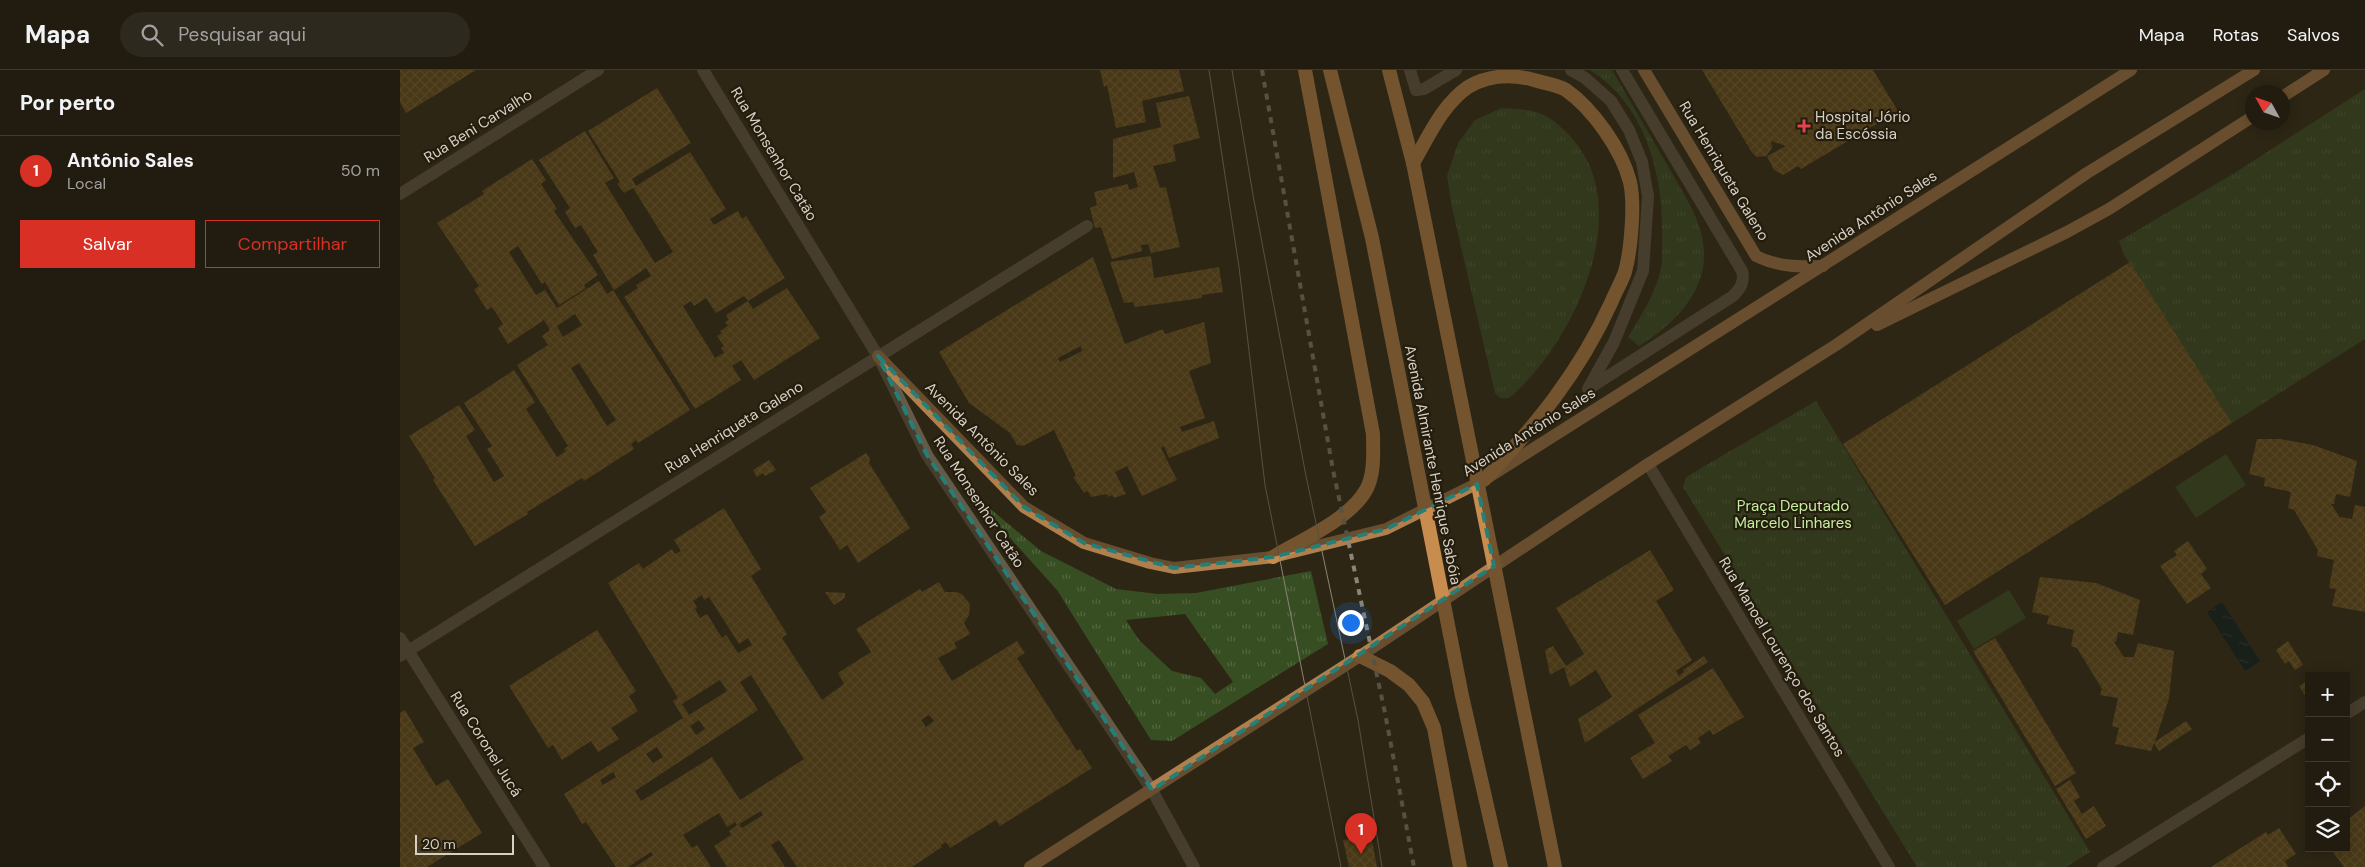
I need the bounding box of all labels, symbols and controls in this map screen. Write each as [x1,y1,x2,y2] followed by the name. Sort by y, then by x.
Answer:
[120,12,470,57] search box
[25,19,90,50] text: Mapa
[138,21,166,49] icon: search
[178,22,306,47] text: Pesquisar aqui
[2139,23,2185,47] text: Mapa
[2213,23,2259,47] text: Rotas
[2287,23,2340,47] text: Salvos
[726,83,822,225] street label: Rua Monsenhor Catão
[420,84,536,167] street label: Rua Beni Carvalho
[2245,85,2290,130] north arrow
[20,89,115,117] text: Por perto
[1674,98,1774,245] street label: Rua Henriqueta Galeno
[1815,107,1911,144] place label: Hospital Jório da Escóssia
[1797,119,1811,133] marker: Hospital Jório da Escóssia
[67,148,194,173] text: Antônio Sales
[33,160,39,181] text: 1
[341,160,380,181] text: 50 m
[1801,166,1941,266] street label: Avenida Antônio Sales
[67,173,106,194] text: Local
[20,220,195,268] button: Salvar
[205,220,380,268] button: Compartilhar
[1400,343,1466,587] street label: Avenida Almirante Henrique Sabóia
[661,376,807,478] street label: Rua Henriqueta Galeno
[921,378,1043,500] street label: Avenida Antônio Sales
[1459,383,1599,481] street label: Avenida Antônio Sales
[929,432,1029,572] street label: Rua Monsenhor Catão
[1734,496,1852,533] park label: Praça Deputado Marcelo Linhares
[1714,553,1850,761] street label: Rua Manoel Lourenço dos Santos
[1338,610,1364,636] your location
[2305,672,2350,852] map controls
[2305,672,2350,717] button: +
[446,687,526,801] street label: Rua Coronel Jucá
[2305,717,2350,762] button: −
[2305,762,2350,807] button: locate
[2305,807,2350,852] button: layers
[1345,813,1377,854] pin: 1
[415,832,514,855] scale bar
[422,835,456,853] text: 20 m

